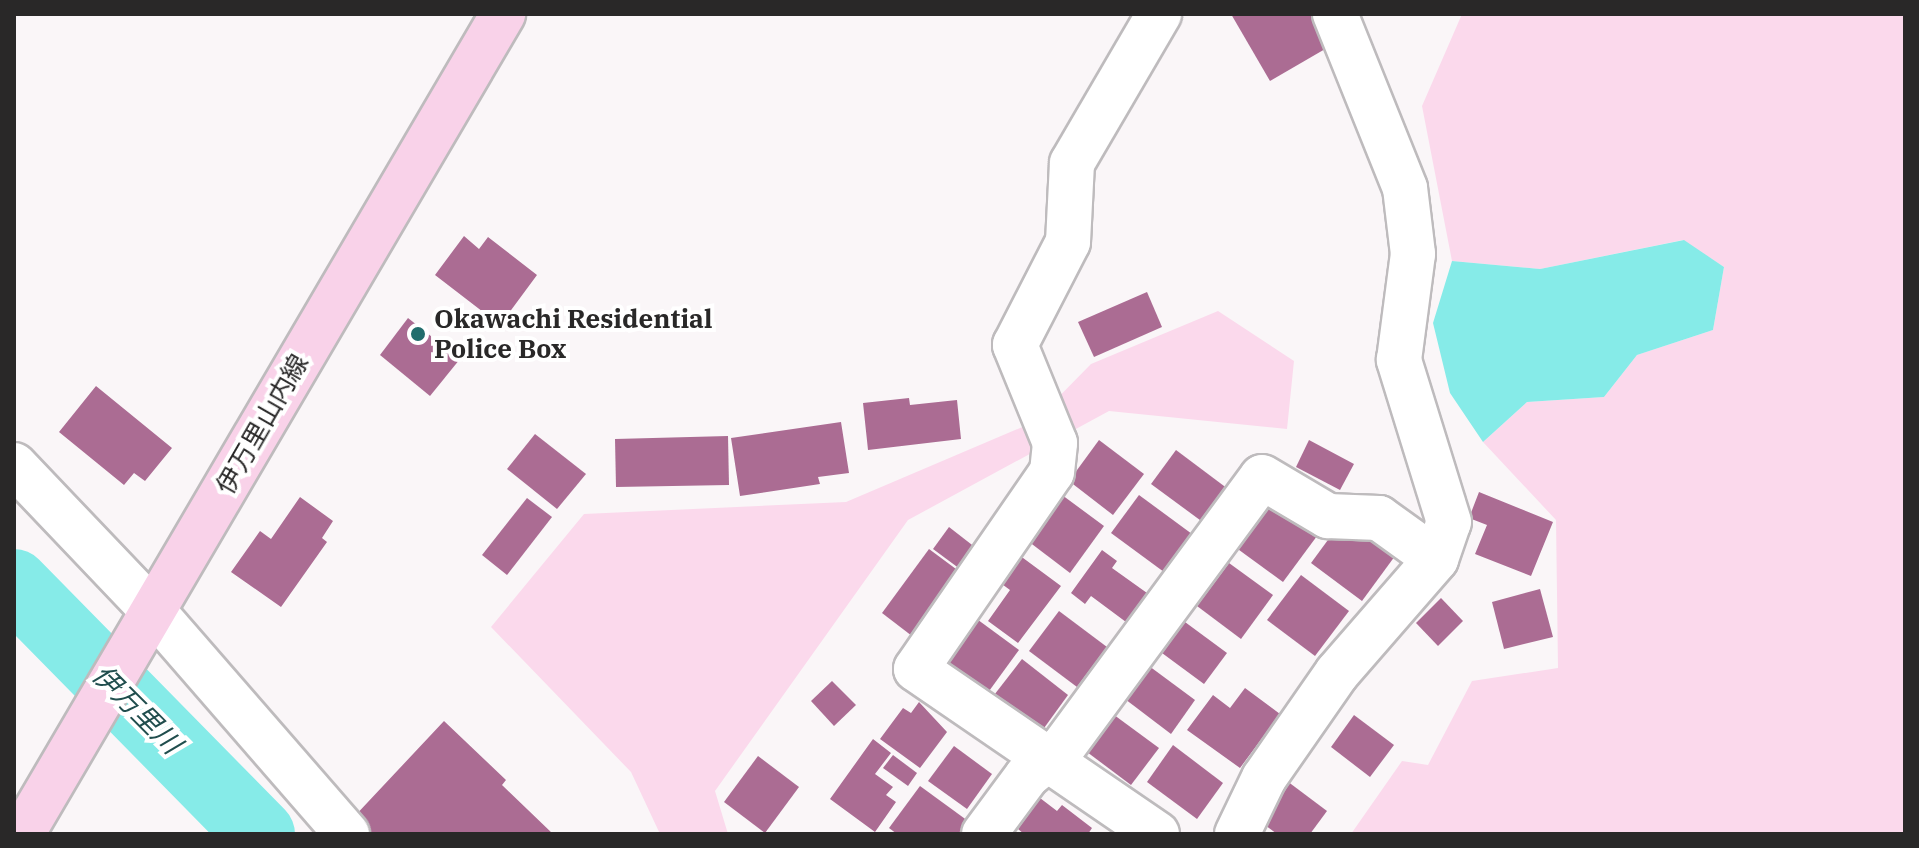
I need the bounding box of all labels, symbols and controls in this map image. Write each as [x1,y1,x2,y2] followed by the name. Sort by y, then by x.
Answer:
[434,303,712,364] place label: Okawachi Residential Police Box
[409,325,427,343] marker: Okawachi Residential Police Box
[209,349,315,499] street label: 伊万里山内線
[86,658,188,760] water label: 伊万里川

